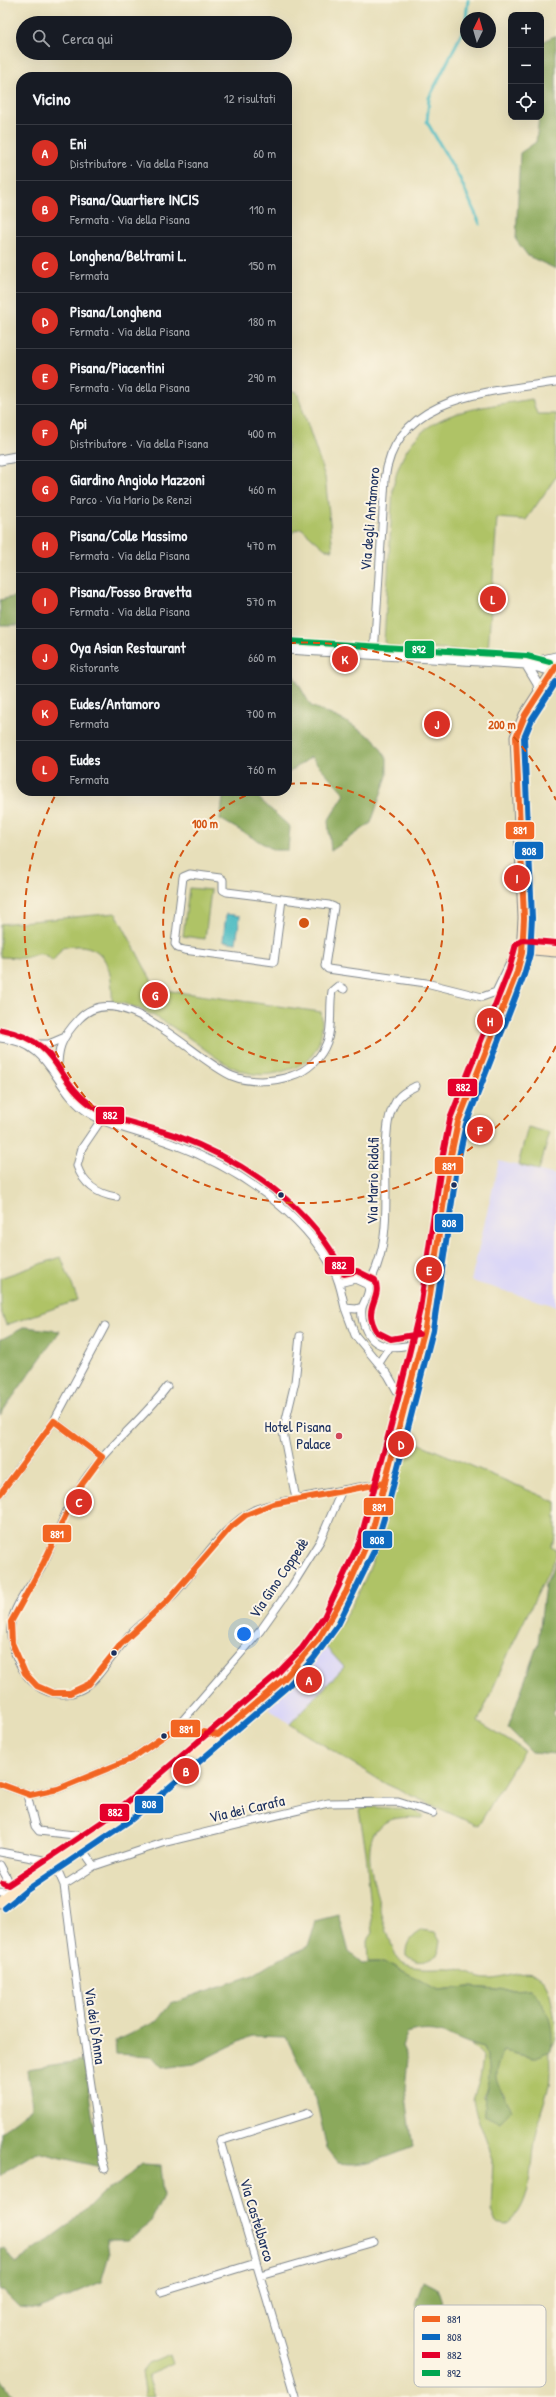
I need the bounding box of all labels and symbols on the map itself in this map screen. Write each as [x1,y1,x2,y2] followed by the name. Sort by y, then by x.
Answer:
[460,12,496,48] north arrow
[355,466,384,571] street label: Via degli Antamoro
[480,584,506,614] pin: L
[404,640,435,659] line badge: 892
[412,642,427,656] text: 892
[332,644,358,674] pin: K
[424,709,450,739] pin: J
[488,716,516,733] text: 200 m
[192,815,218,832] text: 100 m
[505,821,535,840] line badge: 881
[513,823,527,837] text: 881
[514,841,544,860] line badge: 808
[522,844,536,858] text: 808
[504,863,530,893] pin: I
[297,916,311,930] centre of rings
[142,980,168,1010] pin: G
[477,1006,503,1036] pin: H
[447,1078,478,1097] line badge: 882
[456,1080,471,1094] text: 882
[95,1106,125,1125] line badge: 882
[103,1108,118,1122] text: 882
[467,1115,493,1145] pin: F
[361,1138,384,1224] street label: Via Mario Ridolfi
[434,1156,464,1175] line badge: 881
[442,1159,456,1173] text: 881
[449,1180,459,1190] unlabelled marker
[276,1190,286,1200] unlabelled marker
[434,1213,464,1233] line badge: 808
[442,1216,456,1230] text: 808
[416,1255,442,1285] pin: E
[324,1256,355,1275] line badge: 882
[332,1258,347,1272] text: 882
[264,1416,331,1454] place label: Hotel Pisana Palace
[388,1429,414,1459] pin: D
[334,1431,344,1441] marker: Hotel Pisana Palace
[66,1487,92,1517] pin: C
[363,1497,394,1516] line badge: 881
[372,1500,386,1514] text: 881
[42,1524,72,1543] line badge: 881
[50,1527,64,1541] text: 881
[362,1530,393,1549] line badge: 808
[244,1533,313,1622] street label: Via Gino Coppedè
[370,1533,384,1547] text: 808
[234,1624,254,1644] your location
[109,1648,119,1658] unlabelled marker
[296,1665,322,1695] pin: A
[170,1719,201,1738] line badge: 881
[179,1722,193,1736] text: 881
[159,1731,169,1741] unlabelled marker
[173,1756,199,1786] pin: B
[207,1790,287,1827] street label: Via dei Carafa
[134,1795,164,1814] line badge: 808
[142,1797,156,1811] text: 808
[99,1803,130,1822] line badge: 882
[108,1805,123,1819] text: 882
[80,1986,111,2066] street label: Via dei D’Anna
[235,2176,280,2264] street label: Via Castelbarco
[414,2305,546,2387] legend
[447,2312,461,2326] text: 881
[447,2330,462,2344] text: 808
[447,2348,462,2362] text: 882
[447,2366,461,2380] text: 892

